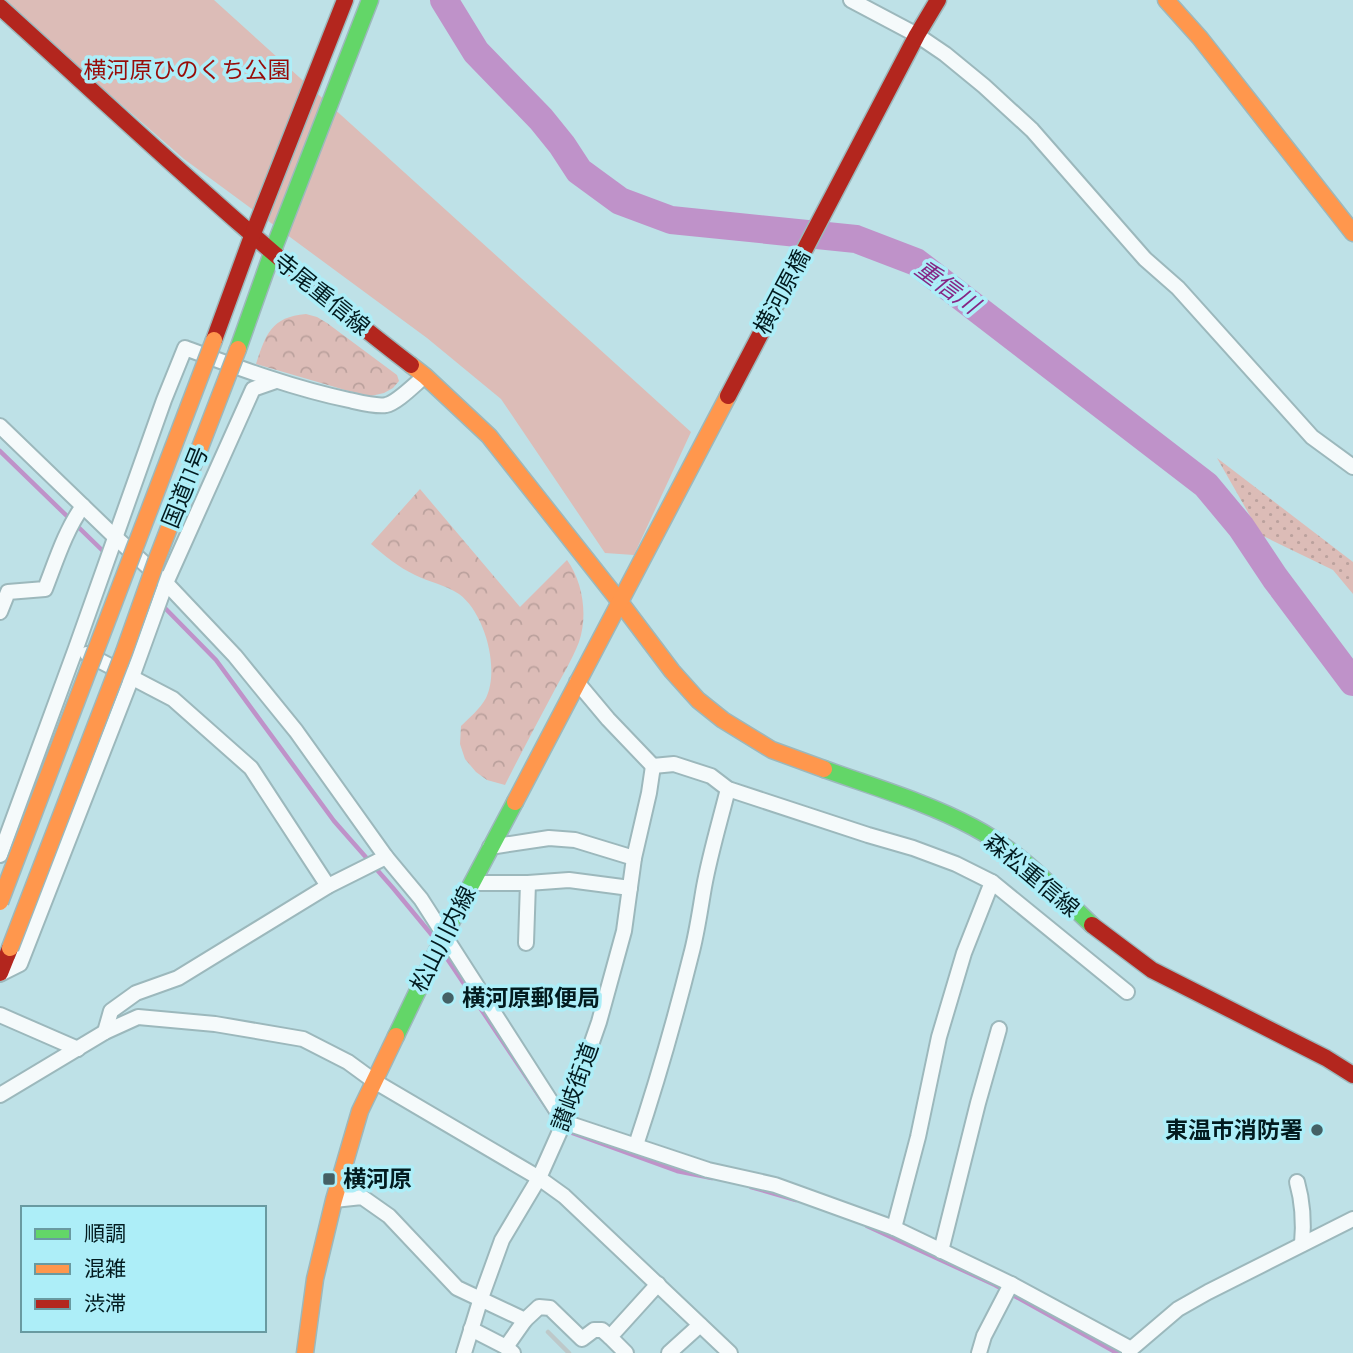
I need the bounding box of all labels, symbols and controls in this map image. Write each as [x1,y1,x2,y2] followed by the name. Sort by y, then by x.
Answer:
[84,56,291,84] park label: 横河原ひのくち公園
[748,245,816,339] street label: 横河原橋
[269,247,375,341] street label: 寺尾重信線
[910,254,987,321] water label: 重信川
[156,442,214,532] street label: 国道11号
[979,827,1085,923] street label: 森松重信線
[404,881,482,997] street label: 松山川内線
[462,984,600,1012] place label: 横河原郵便局
[440,990,456,1006] marker: 横河原郵便局
[546,1039,604,1135] street label: 讃岐街道
[1165,1116,1303,1144] place label: 東温市消防署
[1309,1122,1325,1138] marker: 東温市消防署
[343,1165,412,1193] place label: 横河原
[321,1171,337,1187] marker: 横河原
[21,1206,266,1332] legend
[84,1221,126,1246] text: 順調
[84,1256,126,1281] text: 混雑
[84,1291,126,1316] text: 渋滞

